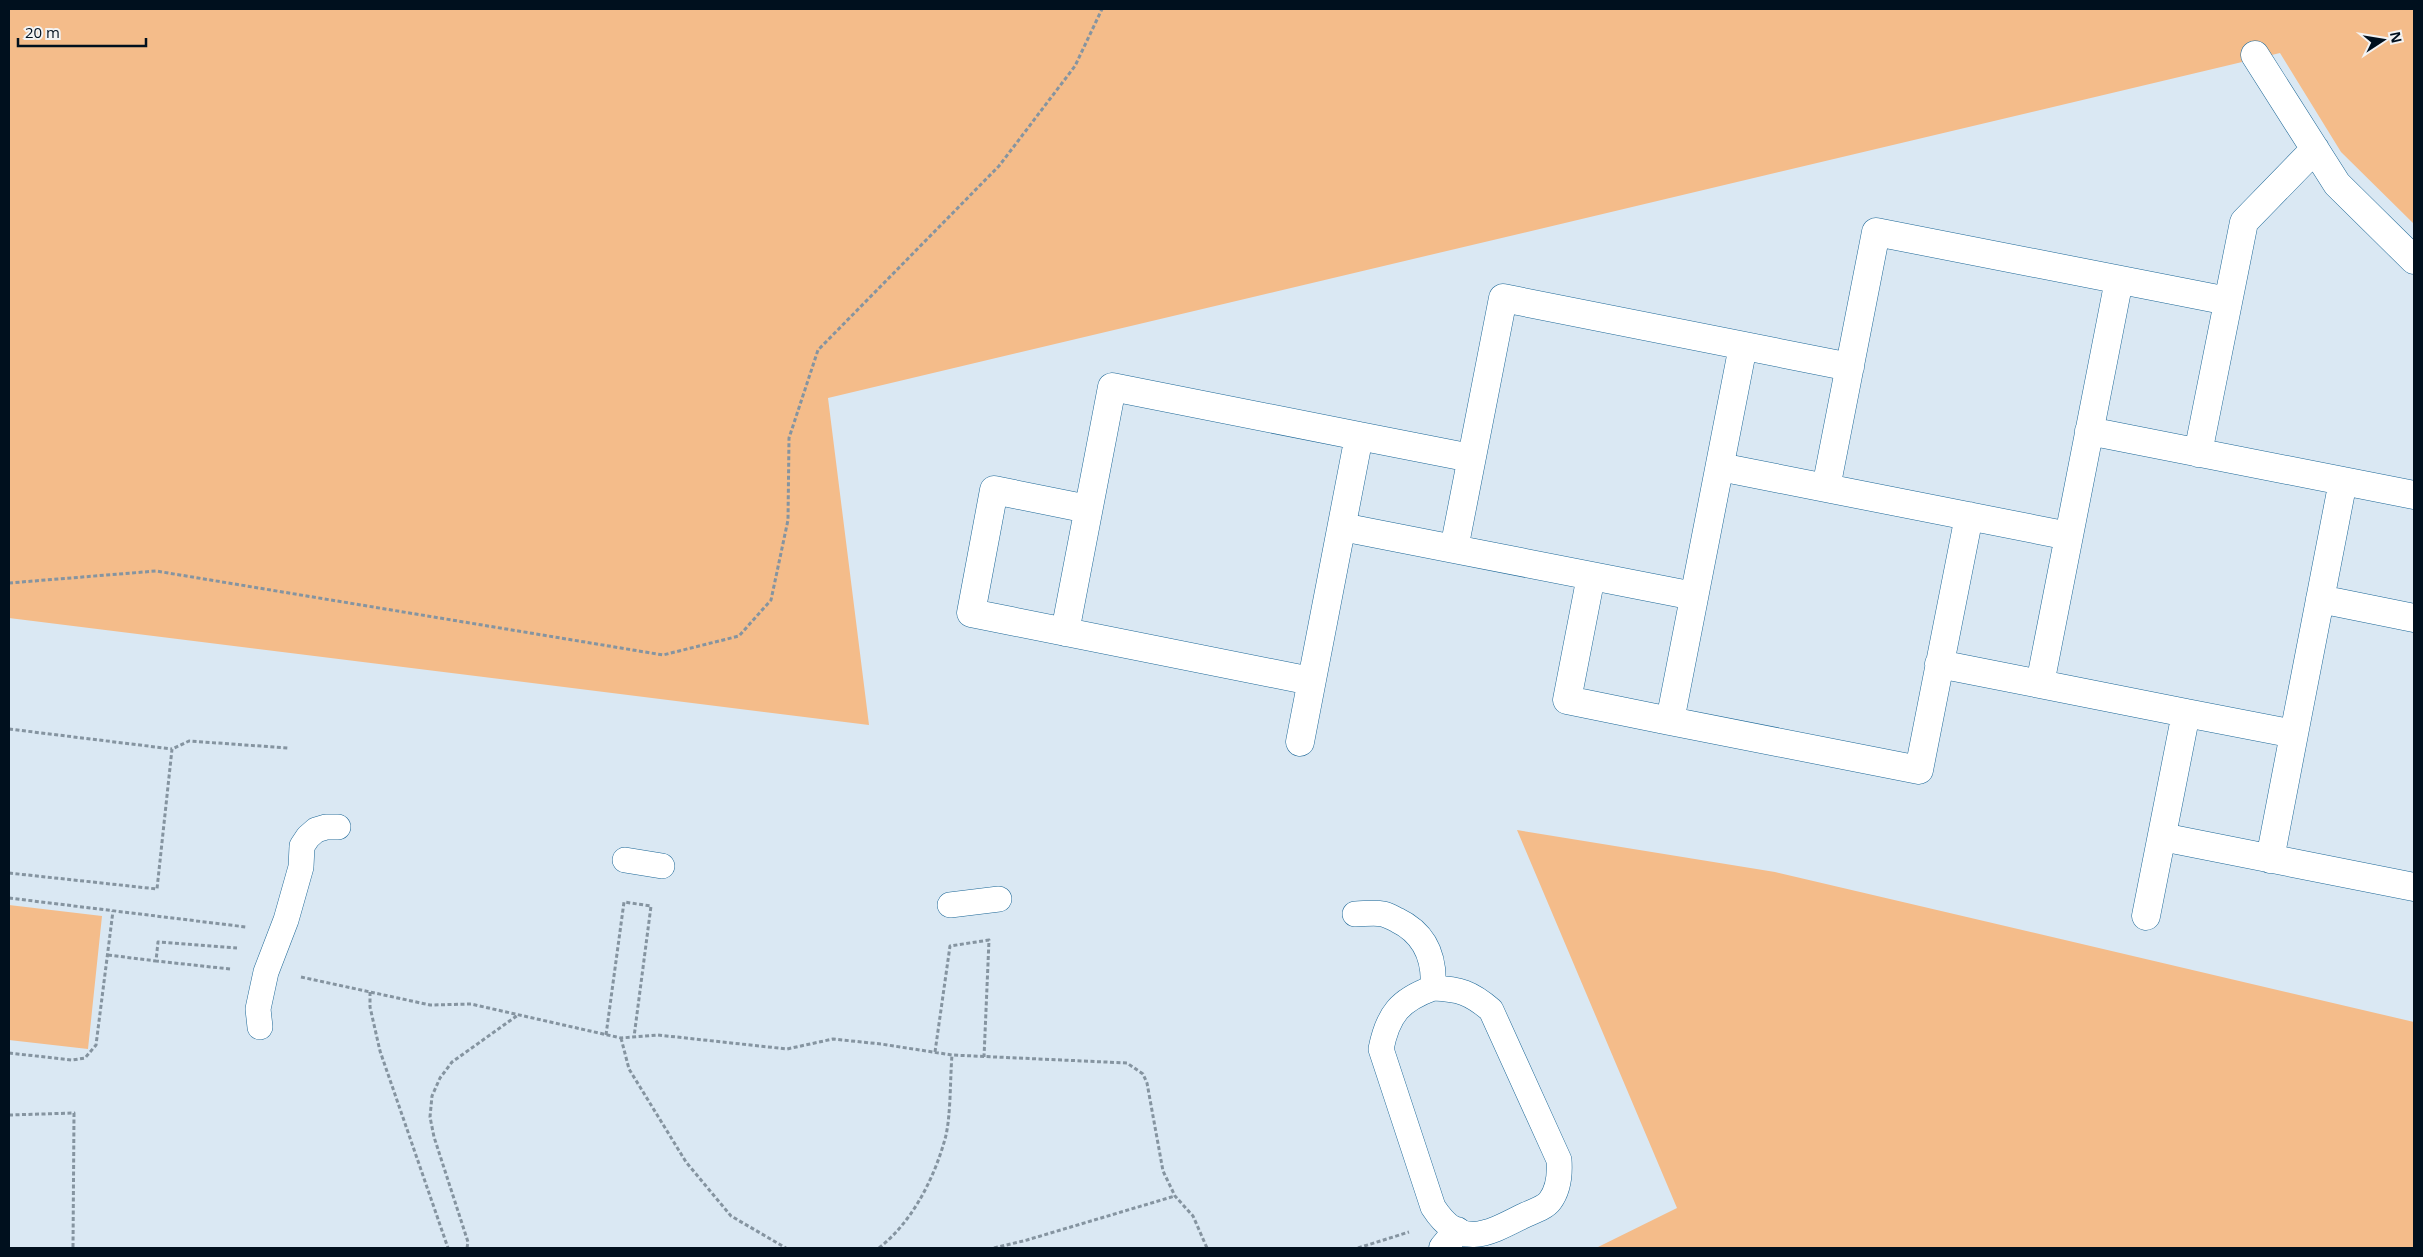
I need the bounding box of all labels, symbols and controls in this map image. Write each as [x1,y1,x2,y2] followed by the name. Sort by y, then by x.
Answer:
[18,15,145,47] scale bar
[2358,15,2408,65] north arrow
[25,22,60,42] text: 20 m
[2386,30,2407,45] text: N

